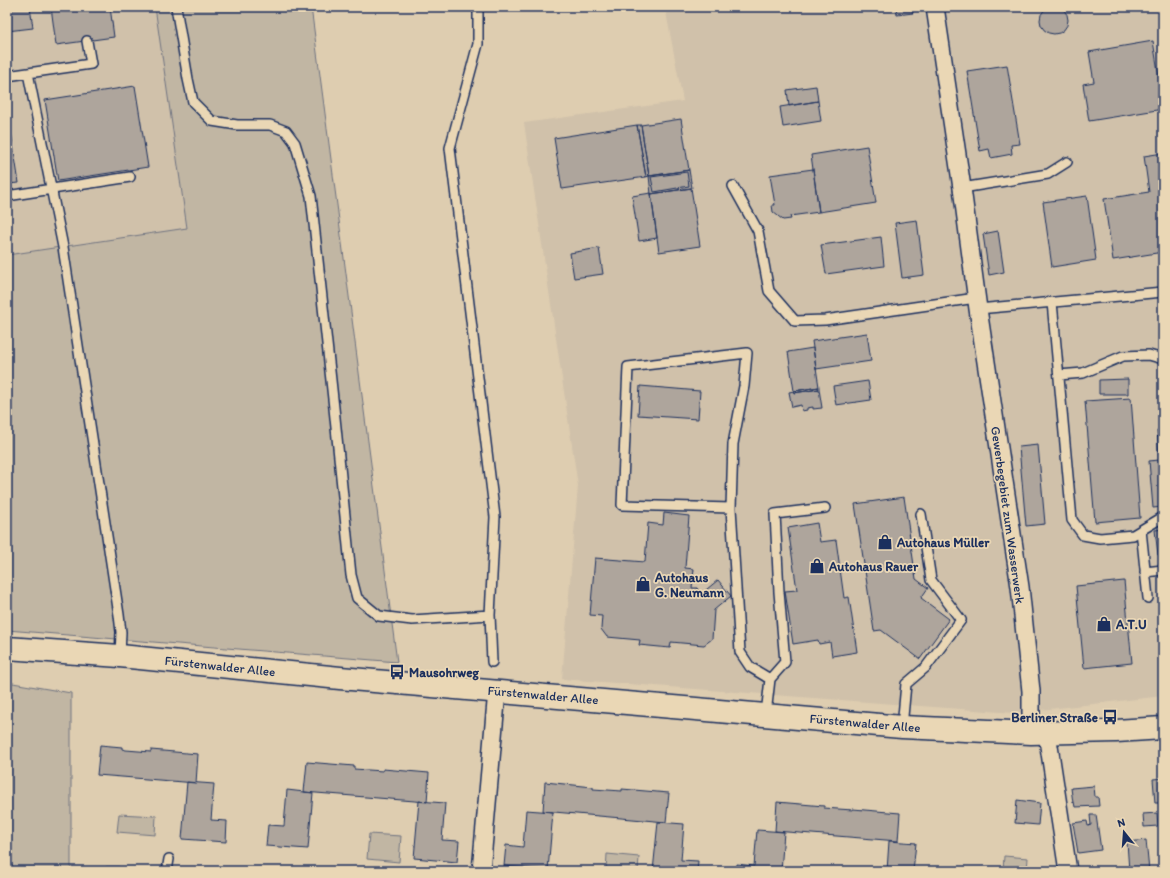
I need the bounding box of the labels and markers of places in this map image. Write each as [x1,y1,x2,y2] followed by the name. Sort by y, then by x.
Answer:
[876,533,894,551] shop icon: Autohaus Müller
[896,535,990,550] place label: Autohaus Müller
[808,557,826,575] shop icon: Autohaus Rauer
[828,559,919,574] place label: Autohaus Rauer
[654,570,725,600] place label: Autohaus G. Neumann
[634,575,652,593] shop icon: Autohaus G. Neumann
[1095,615,1113,633] shop icon: A.T.U
[1115,617,1147,632] place label: A.T.U
[388,663,406,681] bus stop icon: Mausohrweg
[409,665,479,681] place label: Mausohrweg
[1101,708,1119,726] bus stop icon: Berliner Straße
[1011,710,1098,725] place label: Berliner Straße

